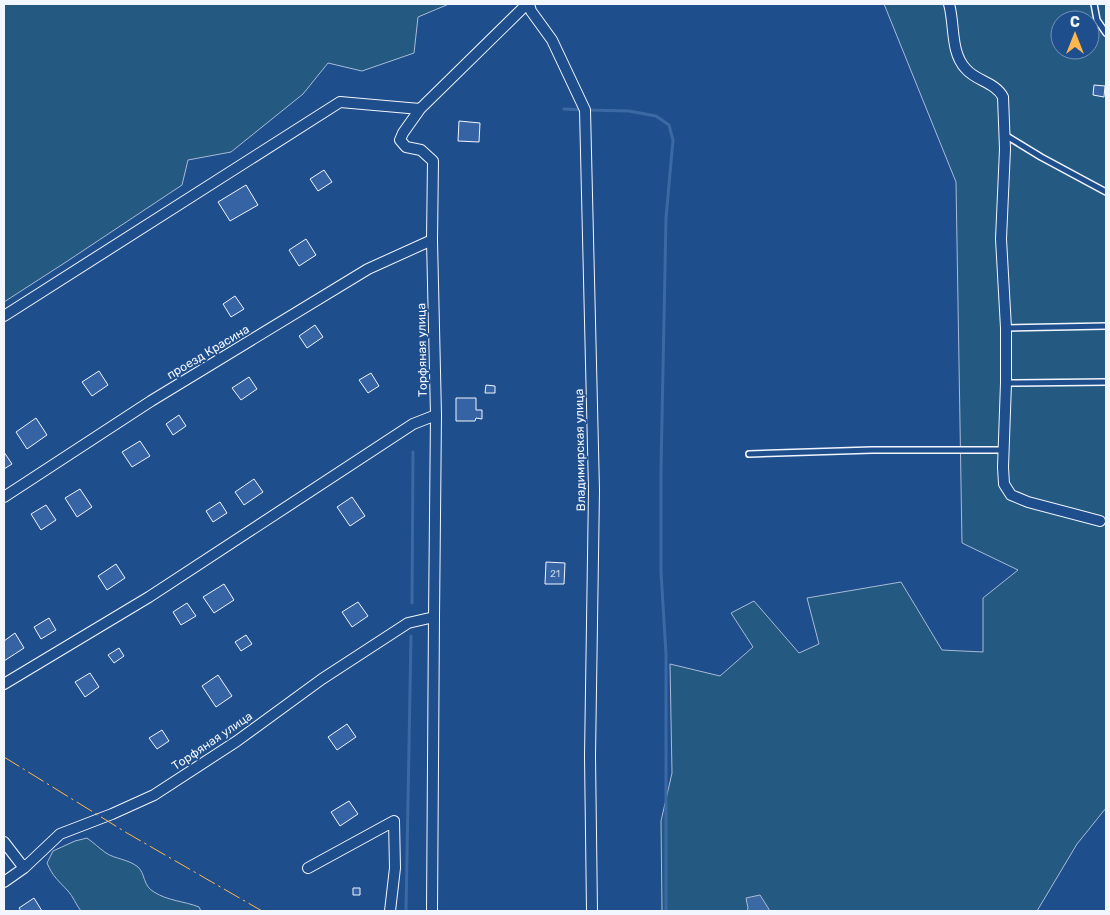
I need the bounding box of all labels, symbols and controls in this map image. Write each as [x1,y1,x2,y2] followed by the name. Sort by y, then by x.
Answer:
[1050,10,1100,60] north arrow
[1070,14,1080,31] text: С
[414,303,430,397] street label: Торфяная улица
[164,322,252,382] street label: проезд Красина
[572,389,588,511] street label: Владимирская улица
[550,568,560,580] house number: 21
[169,709,255,773] street label: Торфяная улица

